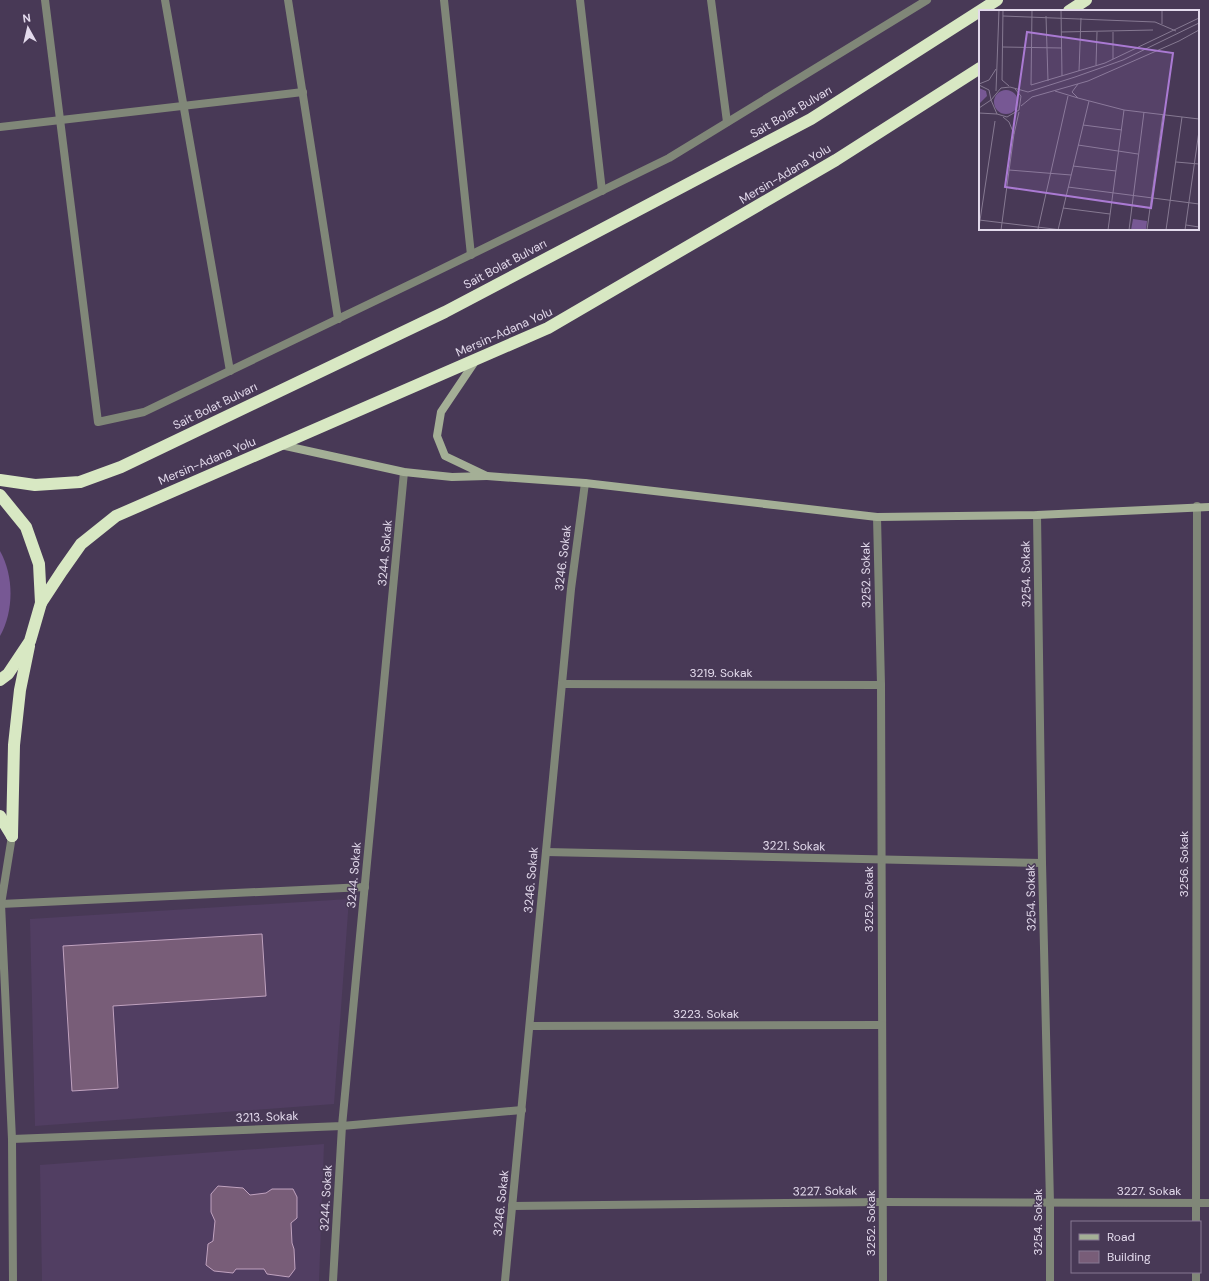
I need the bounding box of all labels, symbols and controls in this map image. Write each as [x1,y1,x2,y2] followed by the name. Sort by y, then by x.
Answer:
[8,8,48,48] north arrow
[979,10,1199,230] inset map
[22,11,32,26] text: N
[747,82,835,142] street label: Sait Bolat Bulvarı
[736,140,834,208] street label: Mersin-Adana Yolu
[461,235,549,293] street label: Sait Bolat Bulvarı
[453,303,555,360] street label: Mersin-Adana Yolu
[170,379,260,433] street label: Sait Bolat Bulvarı
[156,433,258,489] street label: Mersin-Adana Yolu
[374,519,396,587] street label: 3244. Sokak
[551,524,575,592] street label: 3246. Sokak
[1017,540,1035,608] street label: 3254. Sokak
[857,542,875,608] street label: 3252. Sokak
[689,665,753,681] street label: 3219. Sokak
[1176,831,1192,897] street label: 3256. Sokak
[762,837,826,855] street label: 3221. Sokak
[343,841,365,909] street label: 3244. Sokak
[520,846,542,914] street label: 3246. Sokak
[1022,864,1040,932] street label: 3254. Sokak
[861,866,877,932] street label: 3252. Sokak
[673,1006,739,1022] street label: 3223. Sokak
[235,1108,299,1126] street label: 3213. Sokak
[316,1164,336,1232] street label: 3244. Sokak
[490,1169,512,1237] street label: 3246. Sokak
[793,1182,857,1200] street label: 3227. Sokak
[1117,1183,1181,1199] street label: 3227. Sokak
[1030,1189,1046,1255] street label: 3254. Sokak
[863,1190,879,1256] street label: 3252. Sokak
[1071,1221,1201,1273] legend
[1107,1229,1135,1245] text: Road
[1107,1249,1151,1265] text: Building

